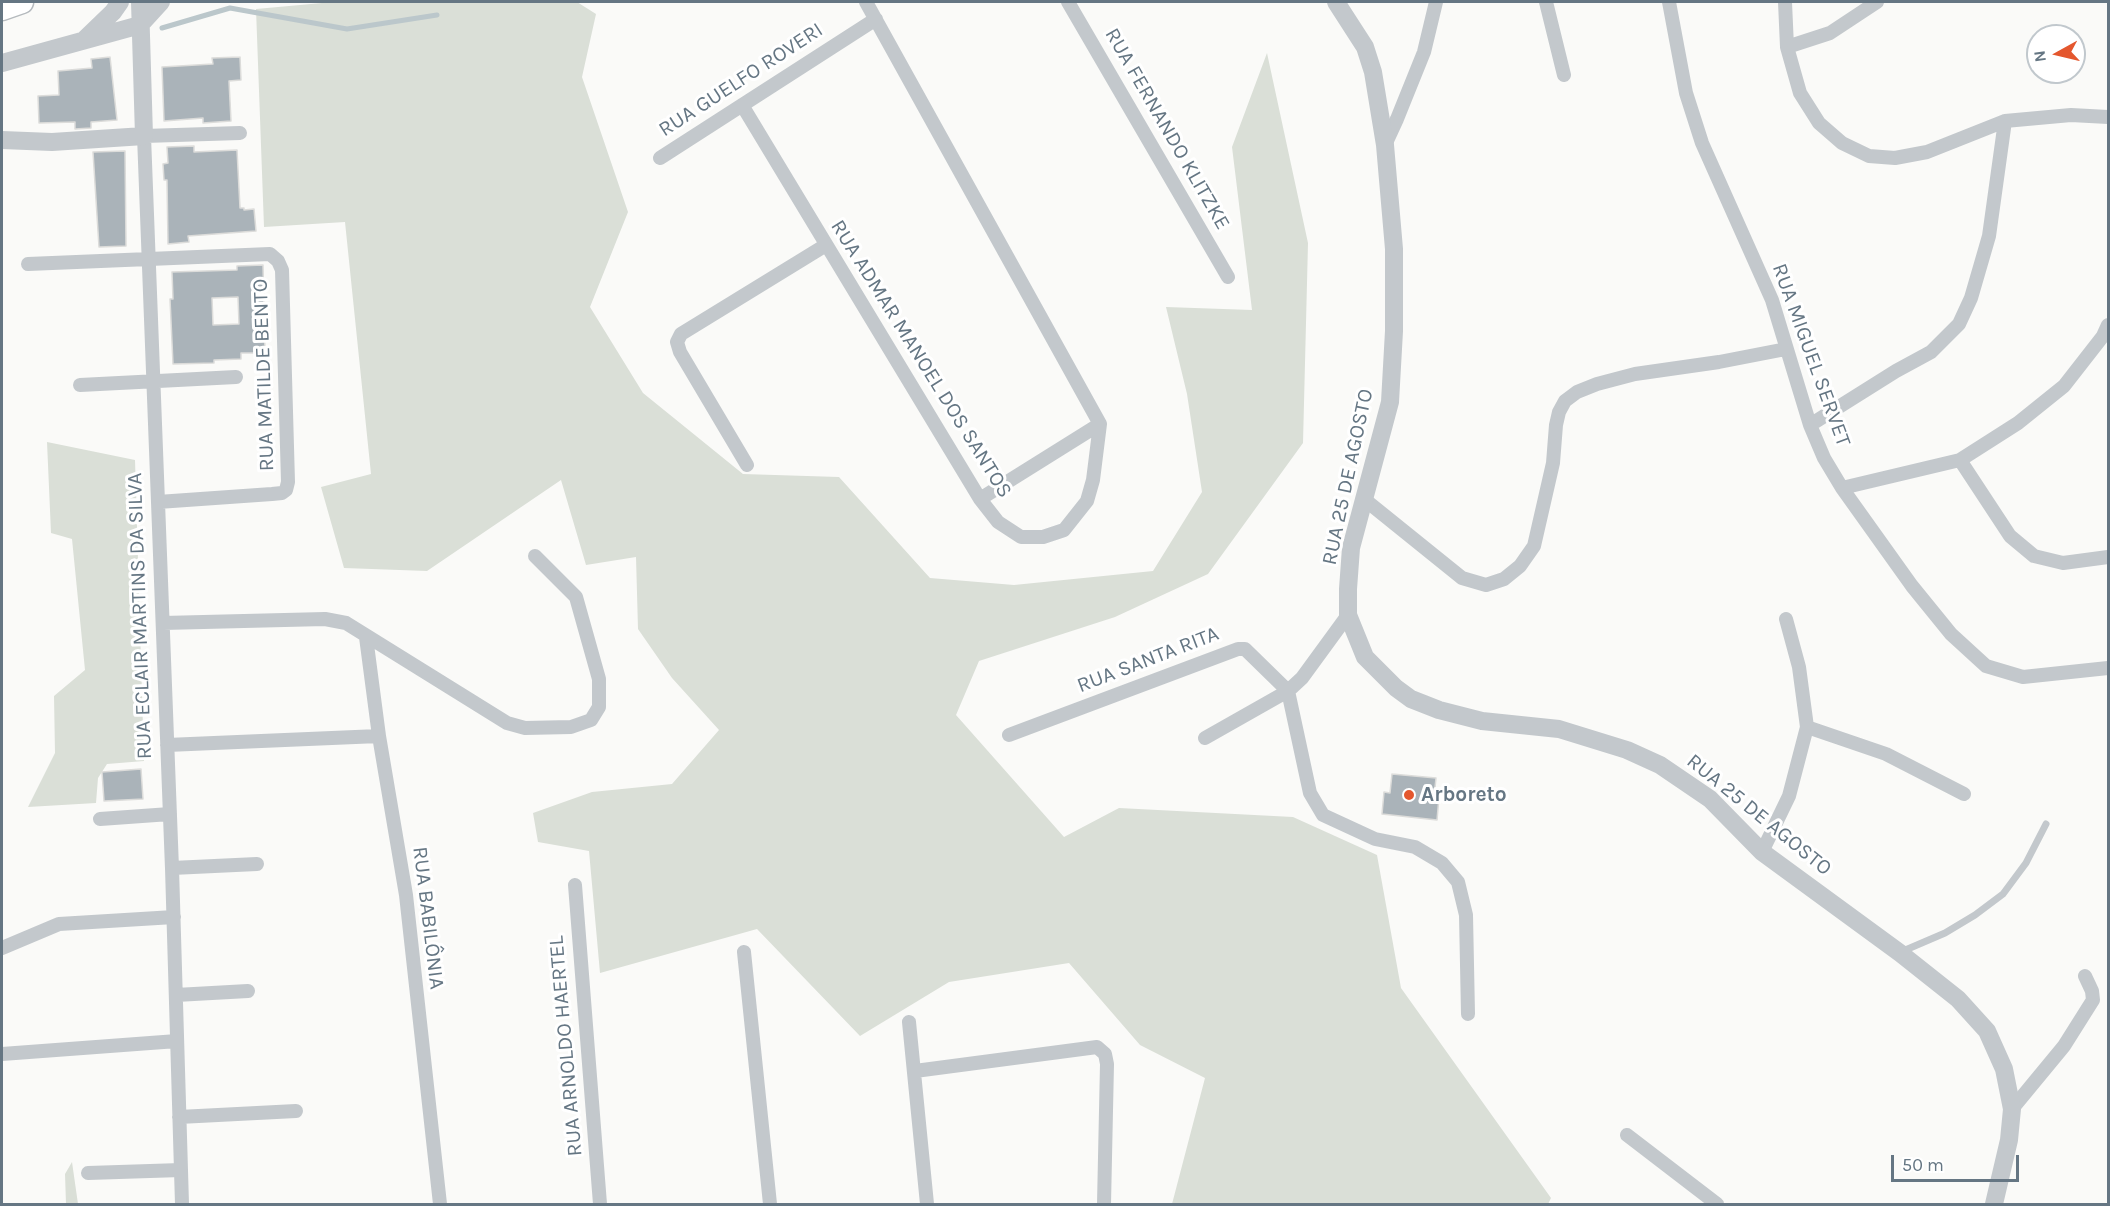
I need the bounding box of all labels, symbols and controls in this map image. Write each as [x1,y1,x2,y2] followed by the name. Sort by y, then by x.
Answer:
[654,18,828,142] street label: RUA GUELFO ROVERI
[1099,24,1235,234] street label: RUA FERNANDO KLITZKE
[2026,24,2086,84] north arrow
[2029,49,2050,63] text: N
[825,216,1017,502] street label: RUA ADMAR MANOEL DOS SANTOS
[1766,260,1856,450] street label: RUA MIGUEL SERVET
[248,278,280,472] street label: RUA MATILDE BENTO
[1317,387,1379,567] street label: RUA 25 DE AGOSTO
[122,472,158,760] street label: RUA ECLAIR MARTINS DA SILVA
[1074,621,1222,699] street label: RUA SANTA RITA
[1681,749,1837,881] street label: RUA 25 DE AGOSTO
[1421,782,1507,808] place label: Arboreto
[1402,788,1416,802] marker: Arboreto
[407,845,449,991] street label: RUA BABILÔNIA
[544,935,588,1157] street label: RUA ARNOLDO HAERTEL
[1894,1143,2022,1181] scale bar
[1902,1154,1944,1176] text: 50 m

